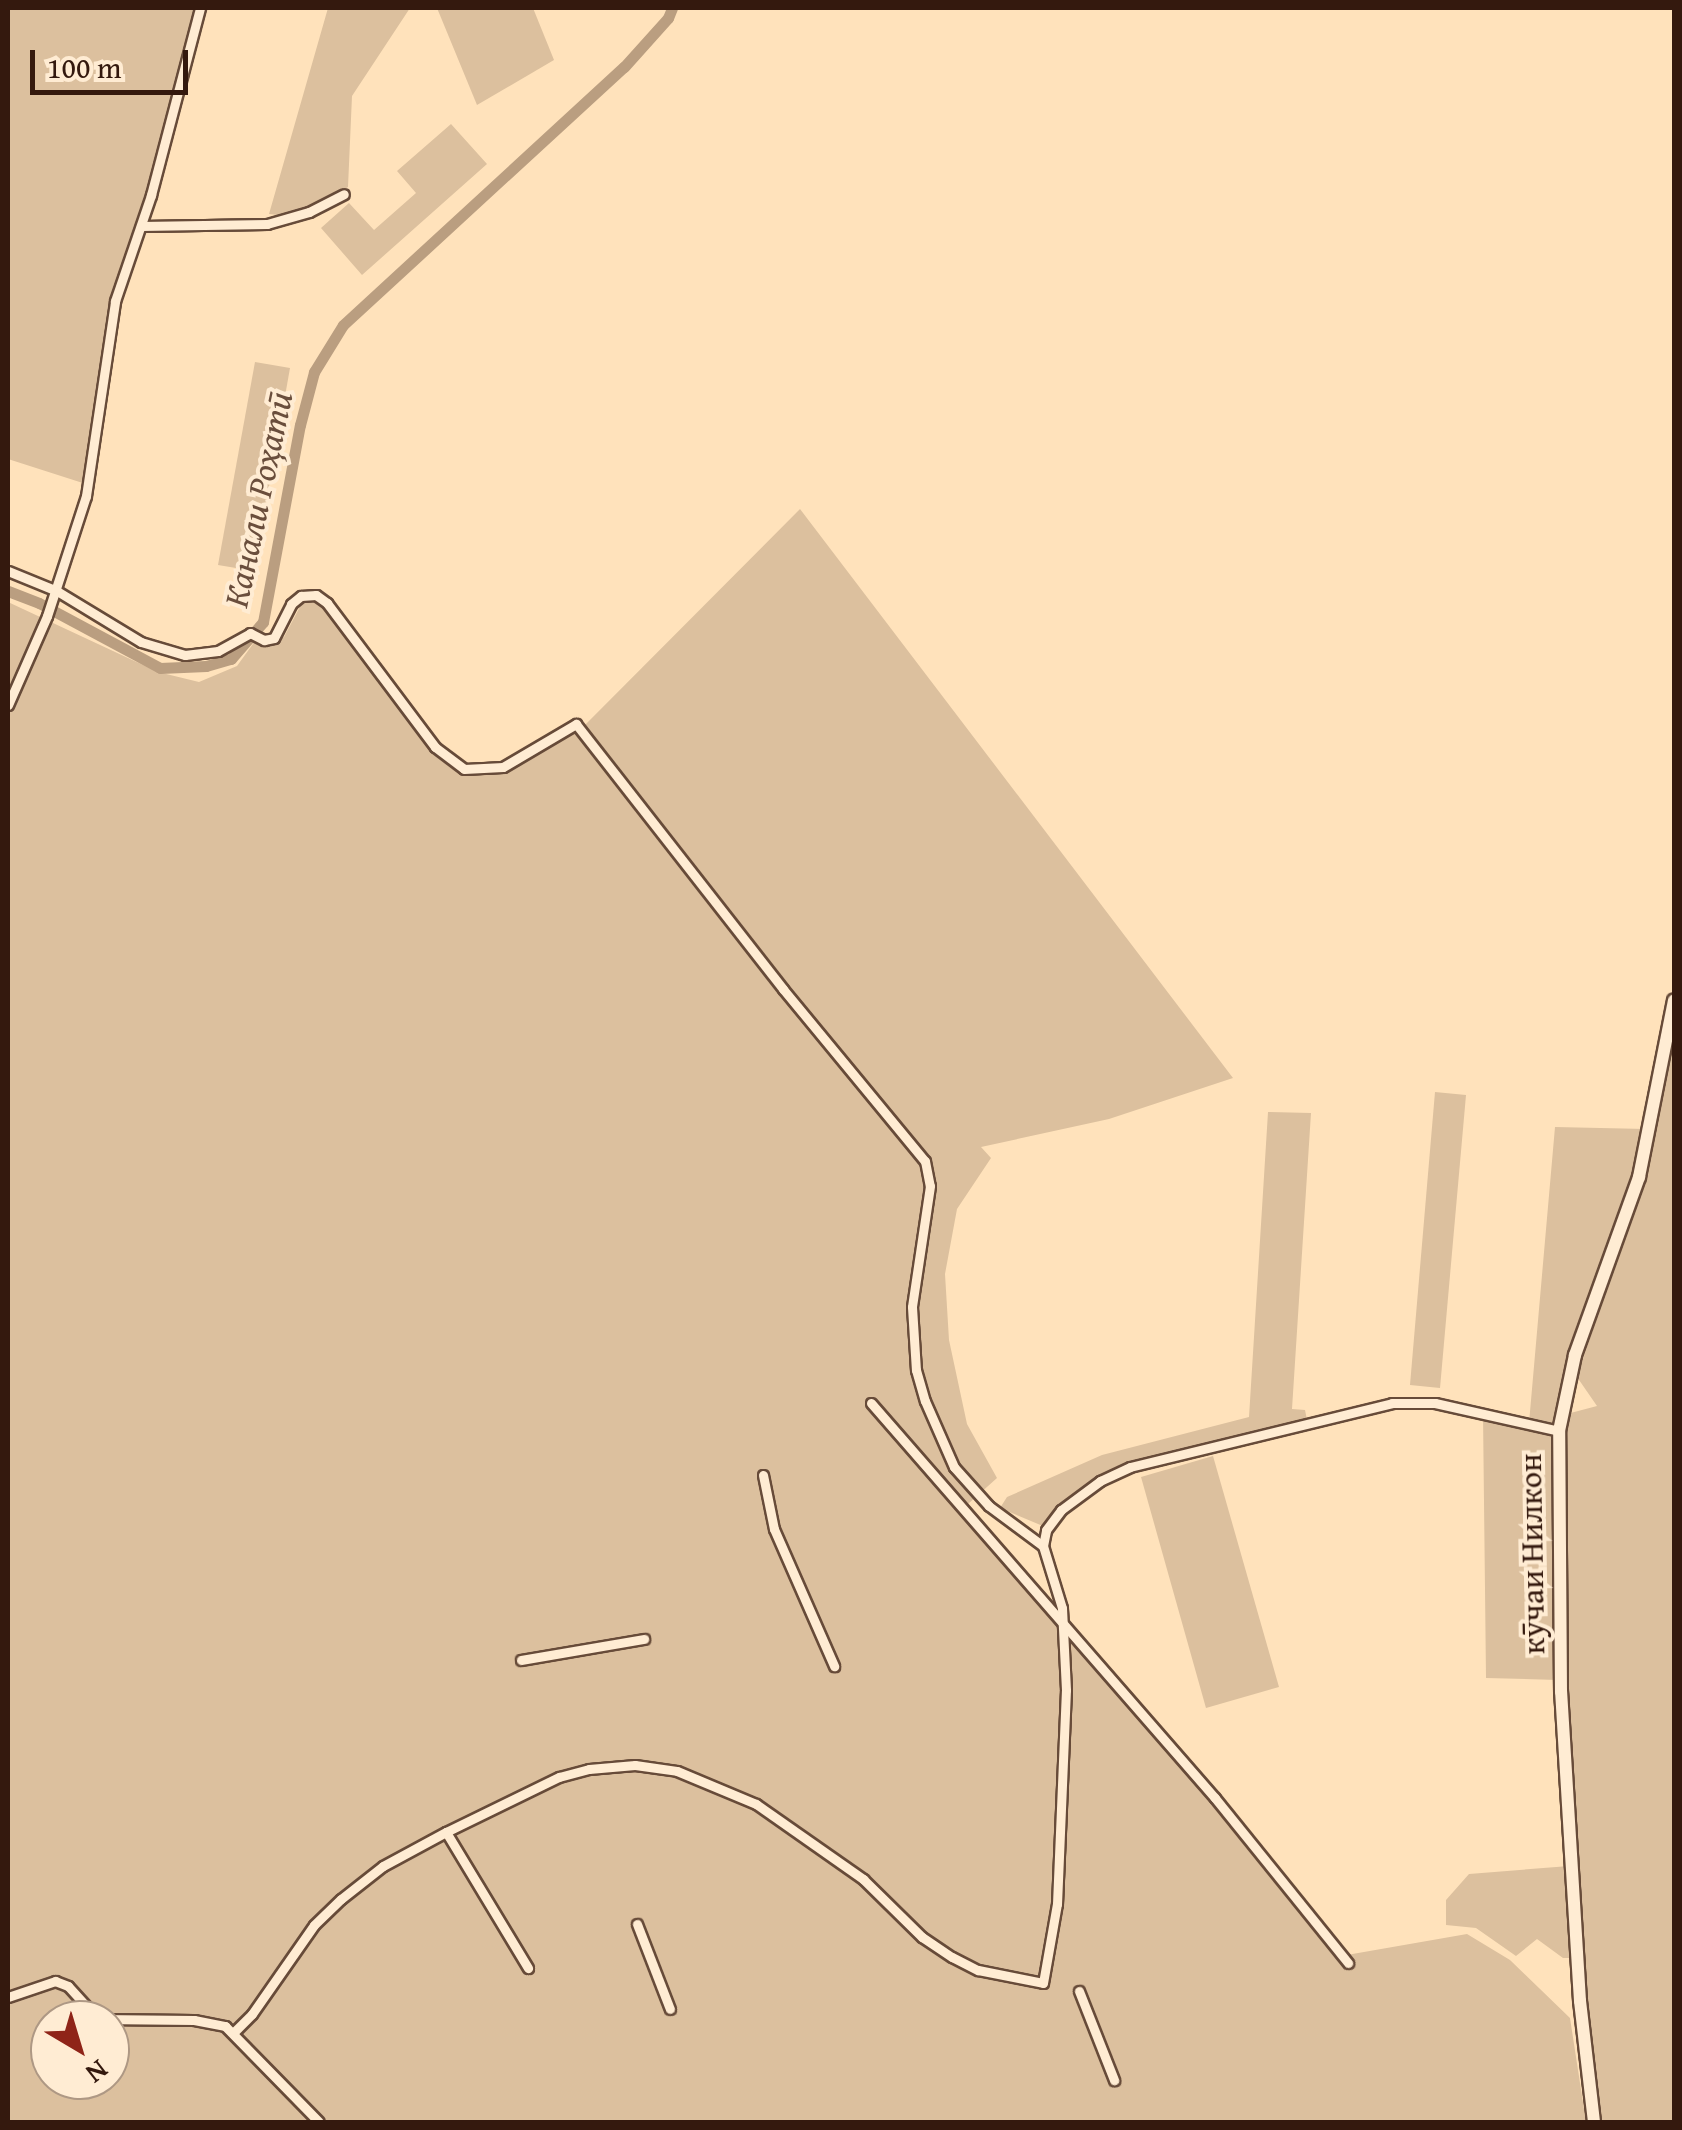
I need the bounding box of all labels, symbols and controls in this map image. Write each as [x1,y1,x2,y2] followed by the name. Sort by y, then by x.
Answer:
[35,30,192,92] scale bar
[47,45,121,89] text: 100 m
[215,387,301,611] water label: Канали Роҳатӣ
[1511,1453,1553,1655] street label: кӯчаи Нилкон
[30,2000,130,2100] north arrow
[78,2051,118,2094] text: N

